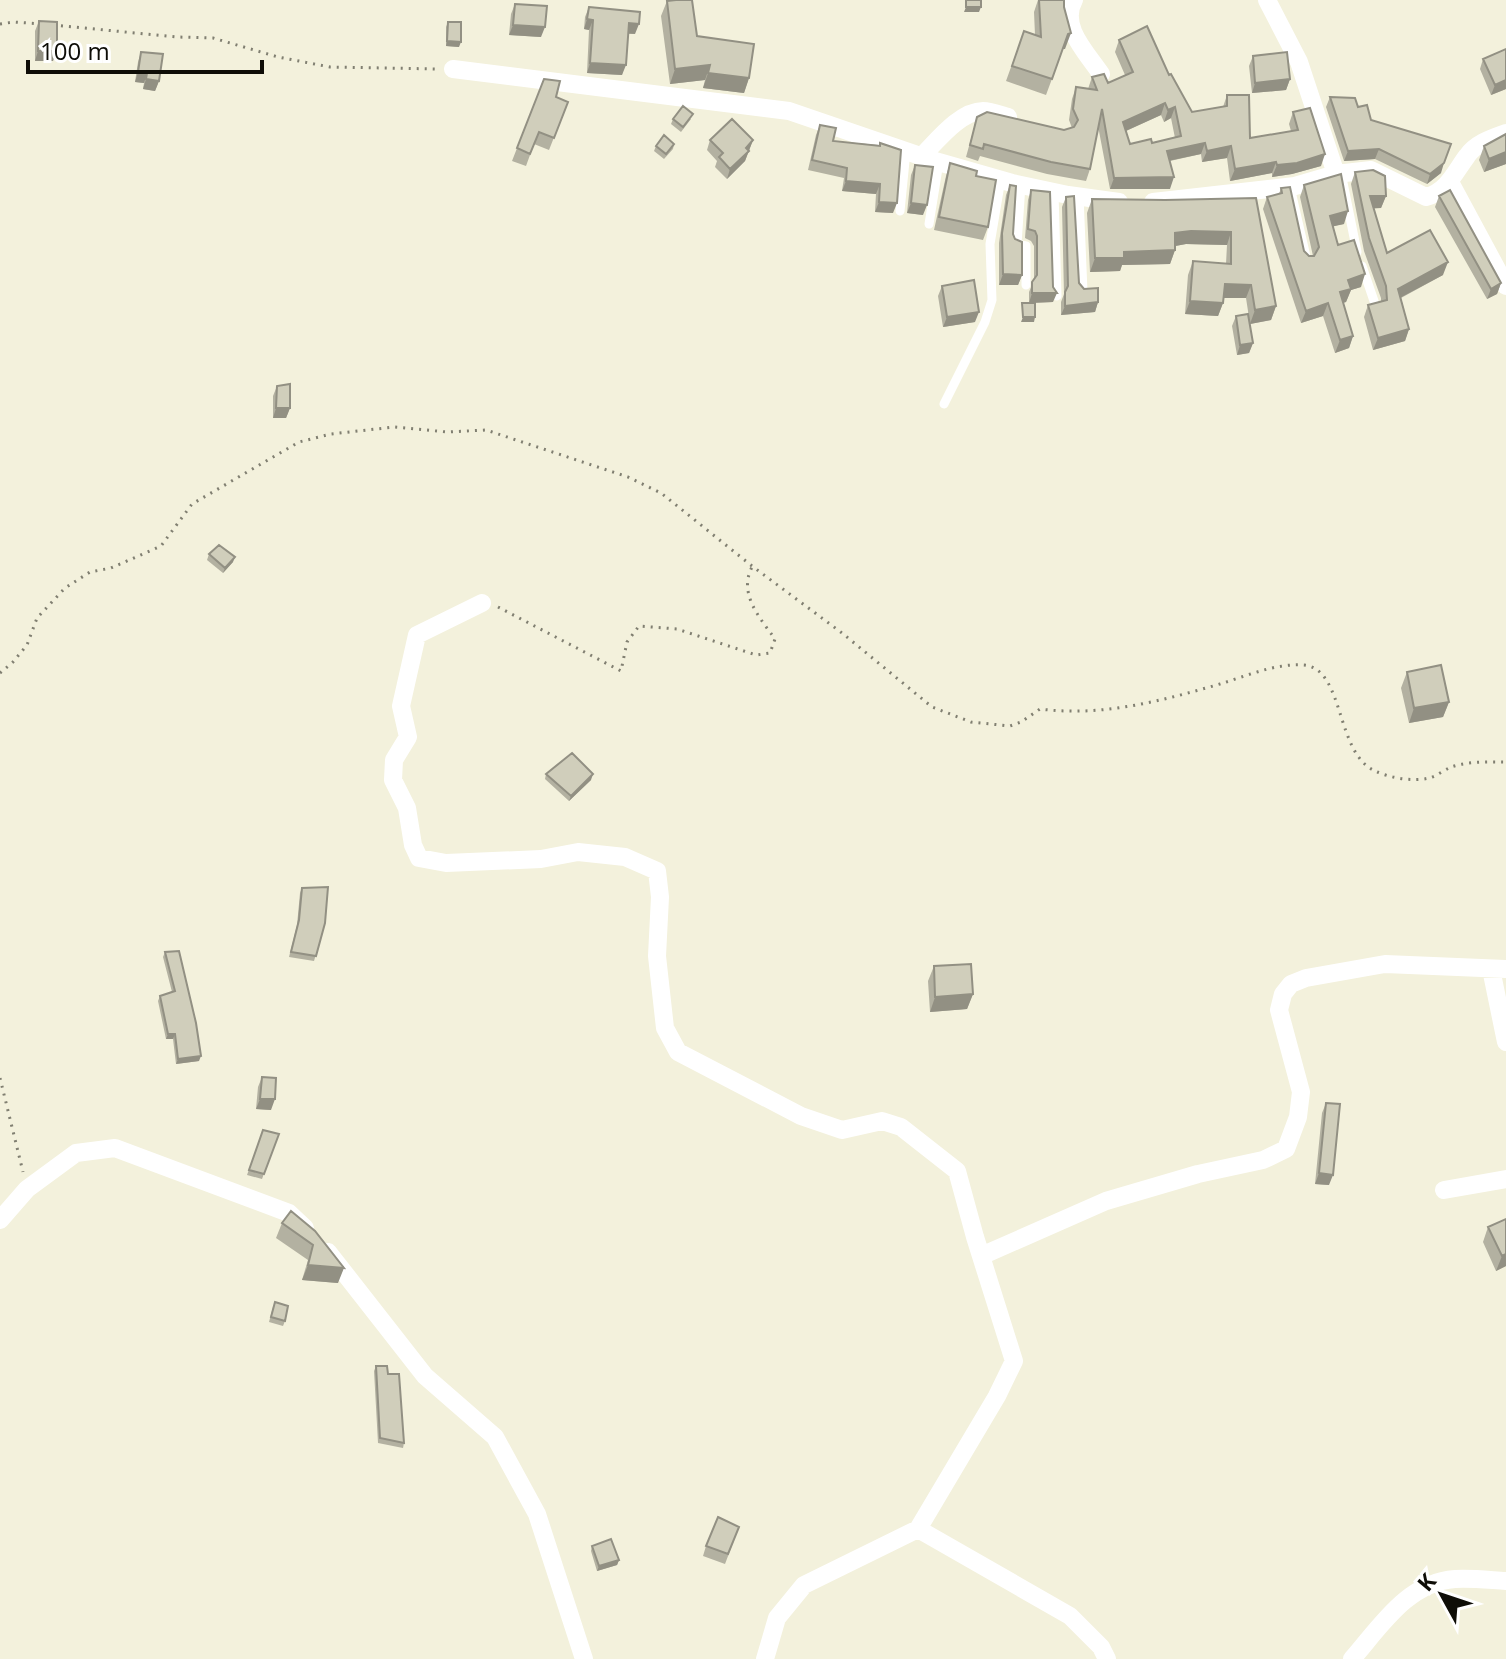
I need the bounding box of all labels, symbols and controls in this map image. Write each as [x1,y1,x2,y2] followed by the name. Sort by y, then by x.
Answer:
[28,24,262,74] scale bar
[40,34,110,67] text: 100 m
[1402,1555,1482,1635] north arrow
[1410,1566,1442,1597] text: K

